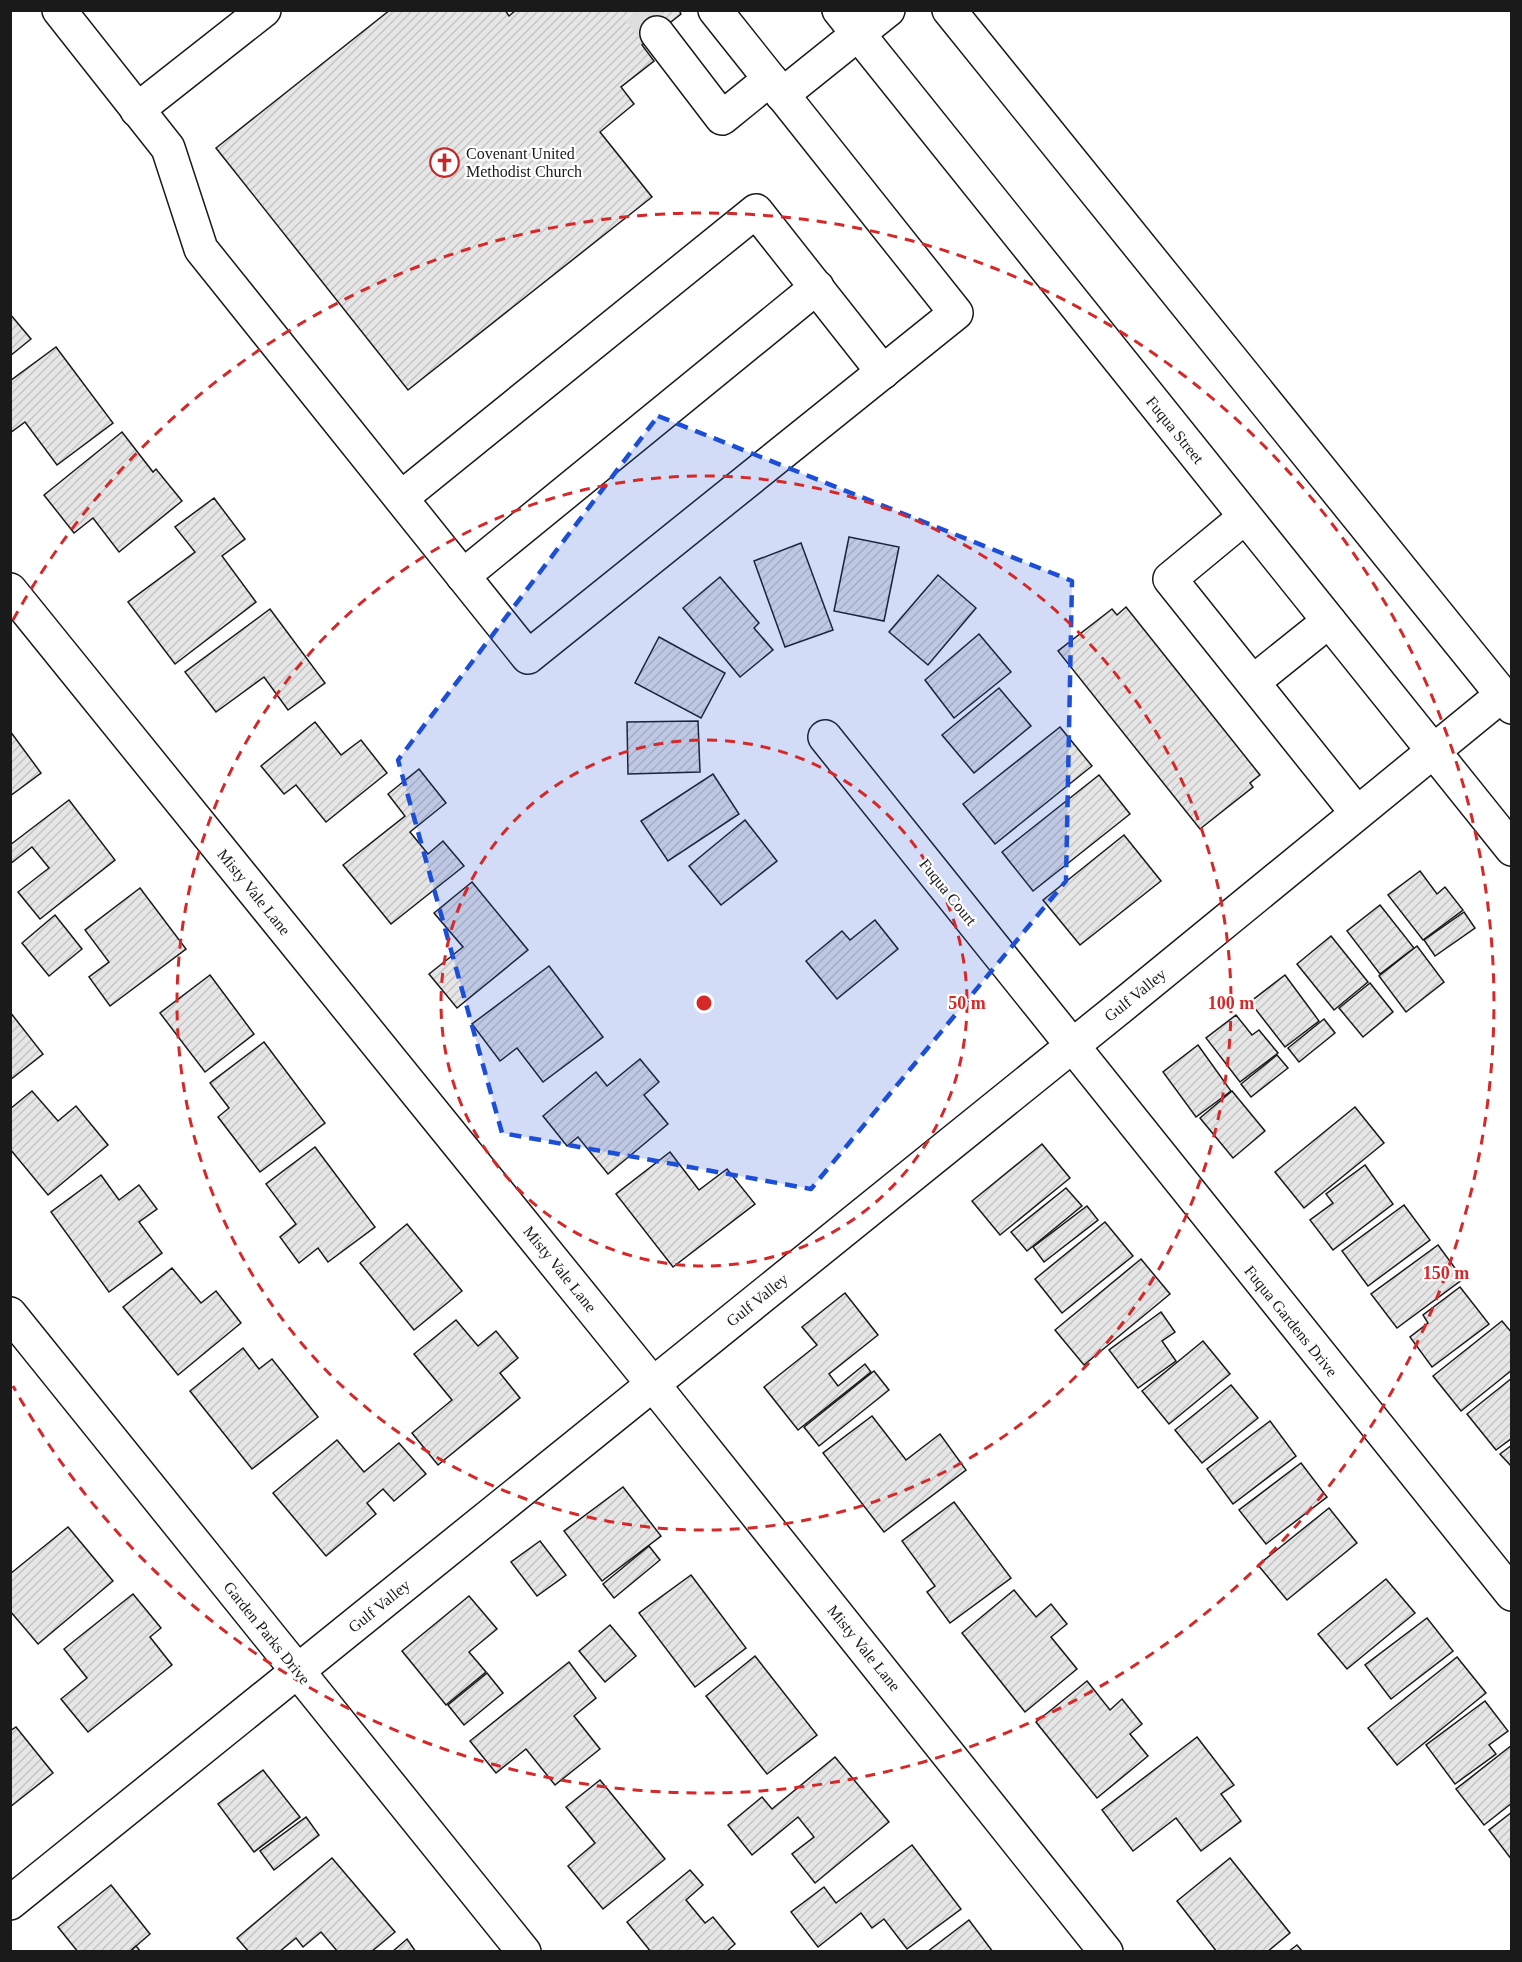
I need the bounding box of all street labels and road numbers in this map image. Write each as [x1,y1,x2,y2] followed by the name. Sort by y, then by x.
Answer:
[1142,393,1208,468] street label: Fuqua Street
[213,846,294,939] street label: Misty Vale Lane
[915,855,980,930] street label: Fuqua Court
[1101,965,1170,1026] street label: Gulf Valley
[519,1223,600,1316] street label: Misty Vale Lane
[1240,1262,1341,1381] street label: Fuqua Gardens Drive
[723,1270,792,1331] street label: Gulf Valley
[345,1576,414,1637] street label: Gulf Valley
[220,1578,314,1688] street label: Garden Parks Drive
[823,1602,904,1695] street label: Misty Vale Lane

